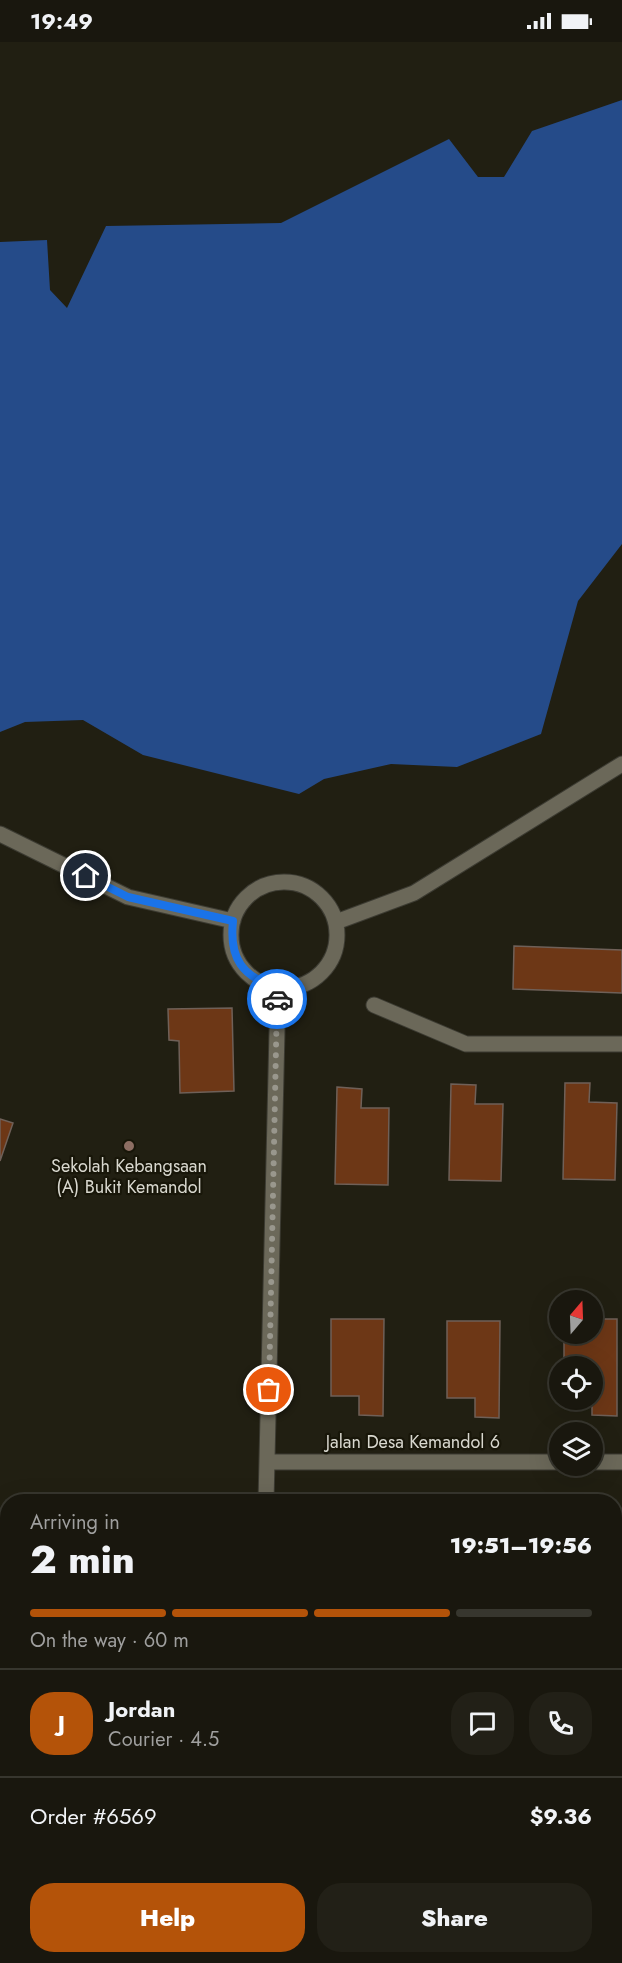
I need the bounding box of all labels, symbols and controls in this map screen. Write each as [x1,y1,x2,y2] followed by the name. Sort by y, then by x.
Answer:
[30,5,93,37] text: 19:49
[60,850,111,901] pin
[69,859,102,892] icon: home
[247,969,307,1029] courier
[261,983,294,1016] icon: car
[122,1139,136,1153] marker: Sekolah Kebangsaan (A) Bukit Kemandol
[51,1153,207,1200] place label: Sekolah Kebangsaan (A) Bukit Kemandol
[549,1290,603,1344] north arrow
[549,1290,603,1476] map controls
[549,1356,603,1410] button: locate
[243,1364,294,1415] pin
[252,1373,285,1406] icon: bag
[549,1422,603,1476] button: layers
[324,1429,500,1455] street label: Jalan Desa Kemandol 6
[30,1508,120,1537] text: Arriving in
[450,1529,592,1561] text: 19:51–19:56
[30,1531,135,1588] text: 2 min
[30,1626,189,1655] text: On the way · 60 m
[451,1692,514,1755] button: chat
[529,1692,592,1755] button: phone
[108,1693,175,1725] text: Jordan
[58,1707,65,1739] text: J
[108,1725,219,1754] text: Courier · 4.5
[30,1800,157,1832] text: Order #6569
[530,1800,592,1832] text: $9.36
[30,1883,305,1952] button: Help
[317,1883,592,1952] button: Share

